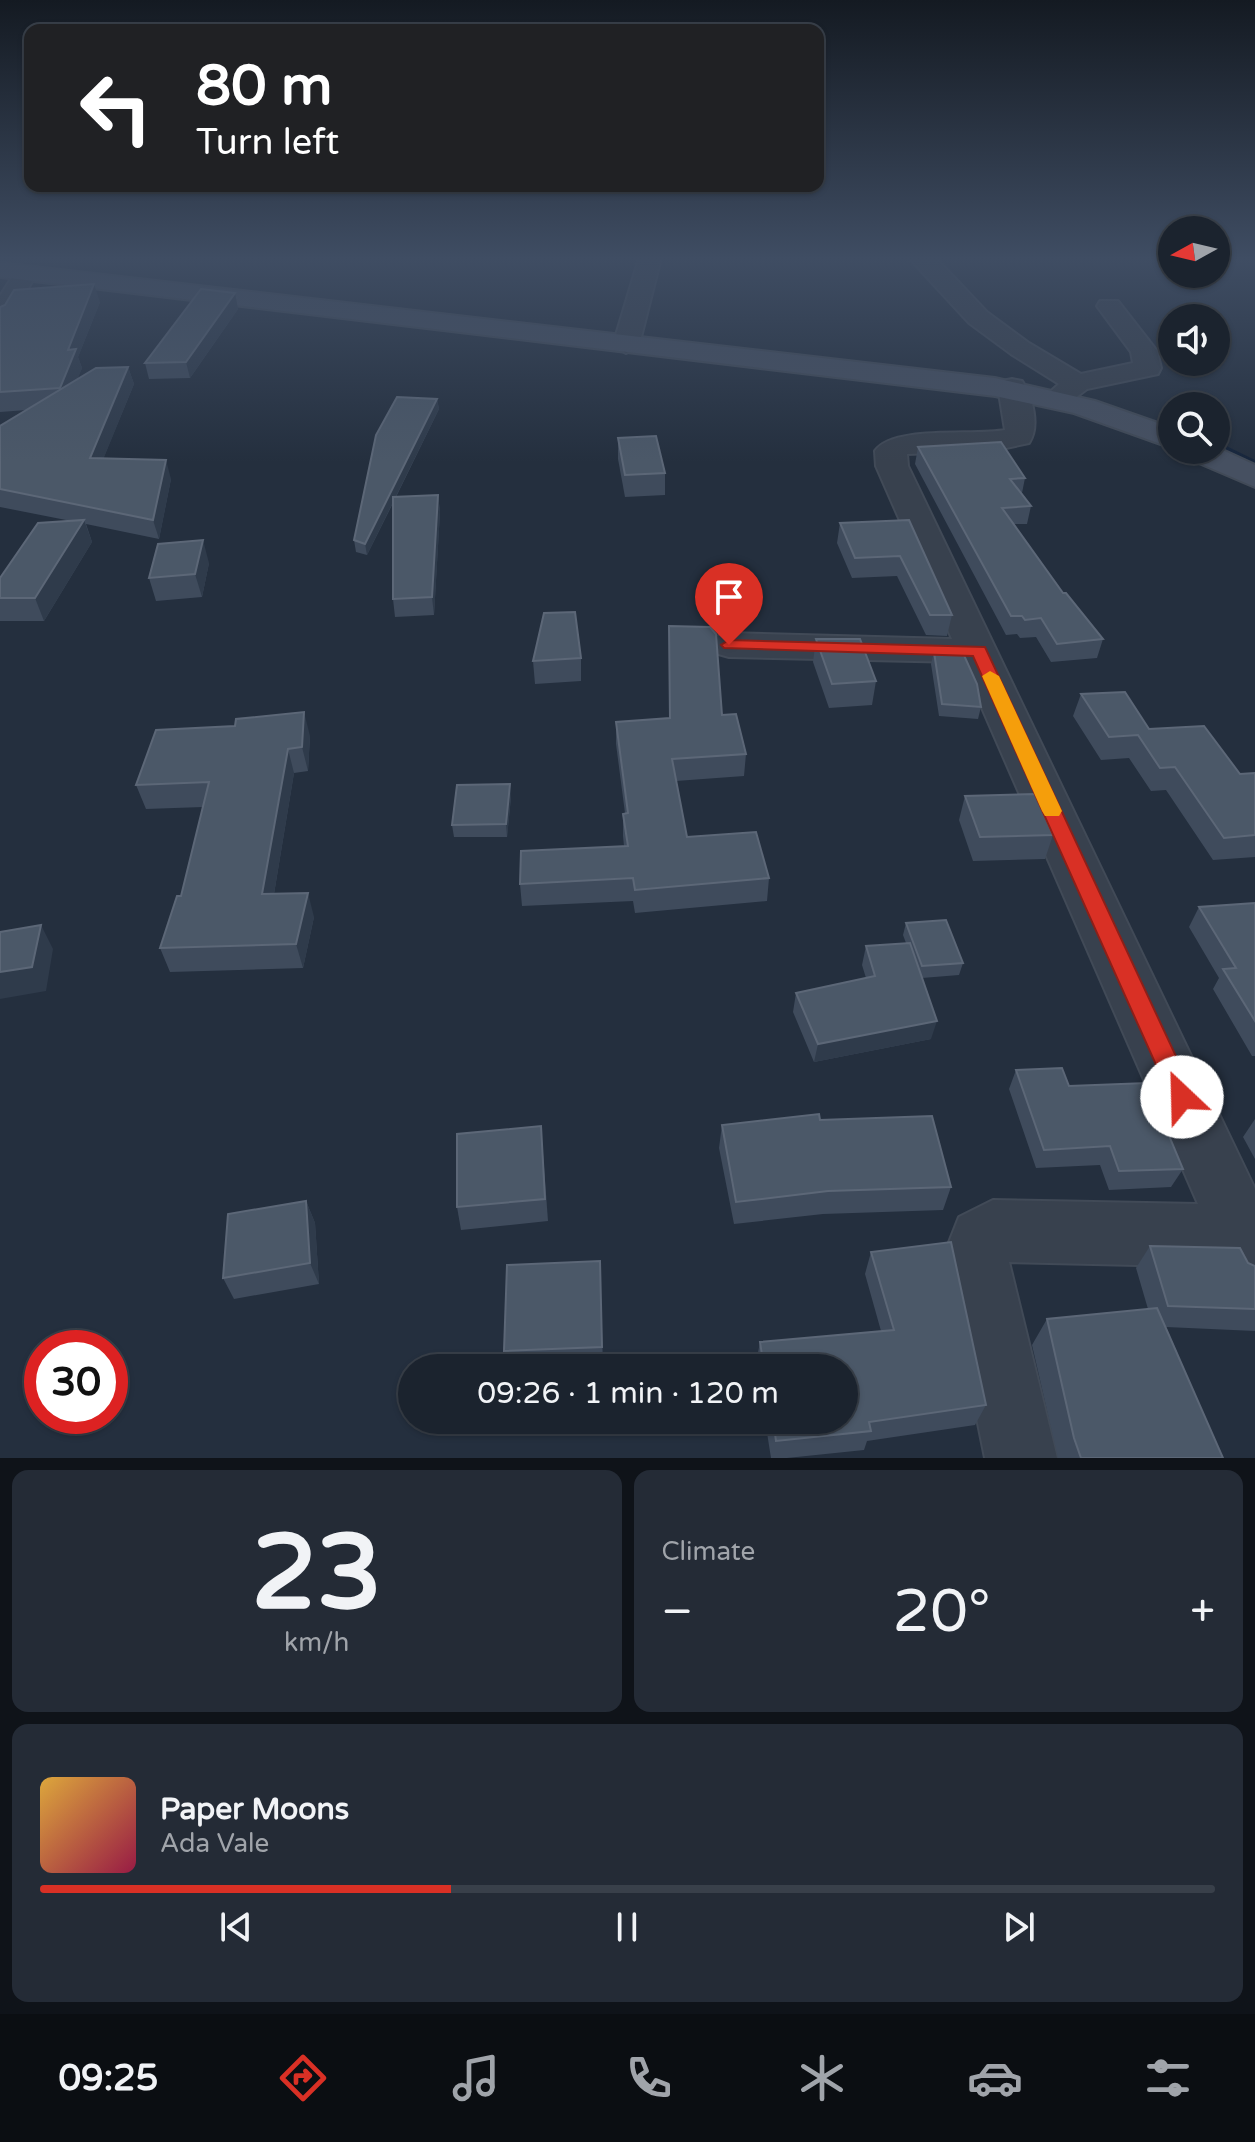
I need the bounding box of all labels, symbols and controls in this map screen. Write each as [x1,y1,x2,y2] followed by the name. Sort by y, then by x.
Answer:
[196,53,332,120] text: 80 m
[64,56,168,160] icon: left
[196,121,339,164] text: Turn left
[1158,216,1230,288] north arrow
[1158,216,1230,464] map controls
[1158,304,1230,376] button: sound
[1158,392,1230,464] button: search
[695,563,763,645] pin
[707,575,751,619] icon: arrive
[1140,1055,1224,1139] position arrow
[24,1330,128,1434] speed limit sign: 30
[477,1375,779,1412] text: 09:26 · 1 min · 120 m
[251,1512,382,1637] text: 23
[662,1536,755,1567] text: Climate
[893,1576,991,1648] text: 20°
[662,1586,693,1639] text: −
[1190,1586,1215,1639] text: +
[284,1627,349,1658] text: km/h
[160,1791,349,1828] text: Paper Moons
[160,1828,269,1859] text: Ada Vale
[214,1905,258,1949] icon: previous
[605,1905,649,1949] icon: pause
[997,1905,1041,1949] icon: next
[275,2050,331,2106] icon: directions
[448,2050,504,2106] icon: music
[621,2050,677,2106] icon: phone
[794,2050,850,2106] icon: climate
[967,2050,1023,2106] icon: car
[1140,2050,1196,2106] icon: filters
[59,2057,158,2100] text: 09:25

